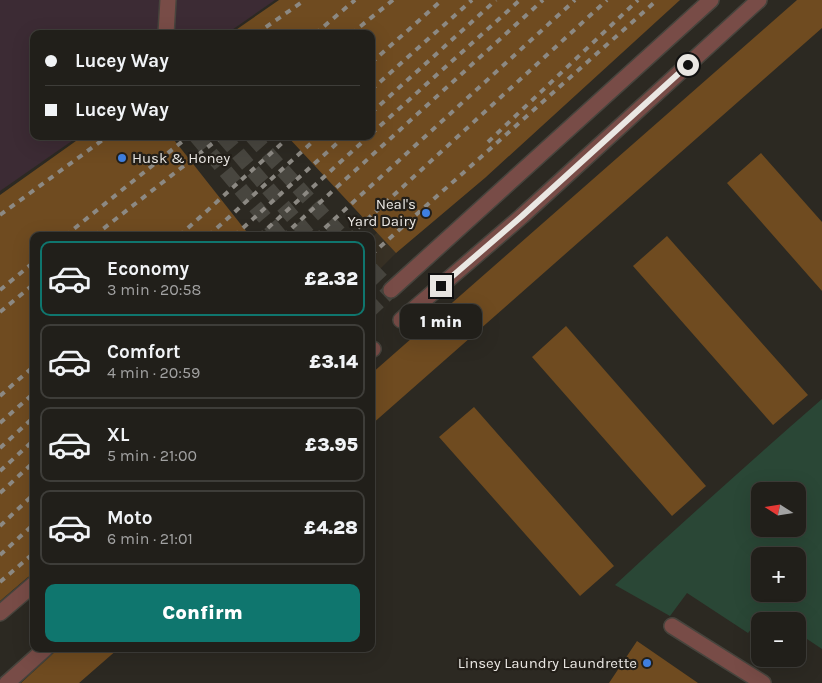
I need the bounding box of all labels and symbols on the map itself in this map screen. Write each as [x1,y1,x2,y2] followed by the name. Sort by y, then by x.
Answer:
[677,54,699,76] route start
[132,149,230,167] place label: Husk & Honey
[116,152,128,164] marker: Husk & Honey
[348,195,416,230] place label: Neal's Yard Dairy
[420,207,432,219] marker: Neal's Yard Dairy
[430,275,452,297] route end
[400,304,482,338] callout: 1 min
[751,482,806,538] north arrow
[458,654,637,672] place label: Linsey Laundry Laundrette
[641,657,653,669] marker: Linsey Laundry Laundrette

